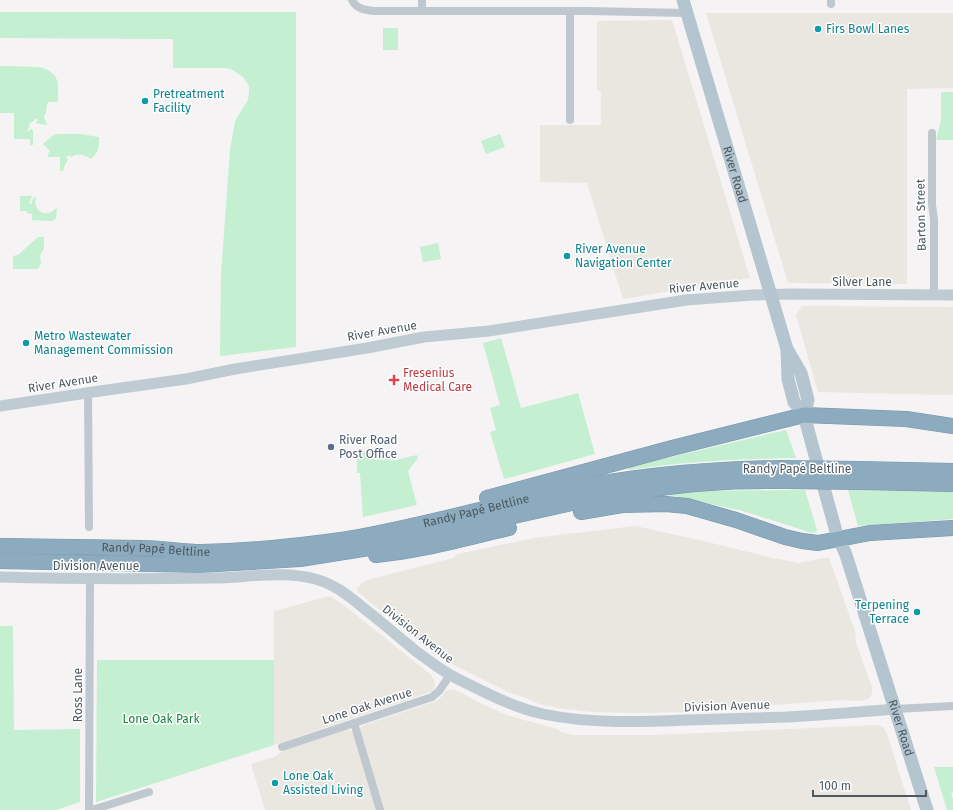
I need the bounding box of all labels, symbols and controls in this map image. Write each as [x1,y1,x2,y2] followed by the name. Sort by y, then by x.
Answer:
[826,22,910,36] place label: Firs Bowl Lanes
[813,24,823,34] marker: Firs Bowl Lanes
[153,87,225,115] place label: Pretreatment Facility
[140,96,150,106] marker: Pretreatment Facility
[720,144,750,204] street label: River Road
[913,178,929,251] street label: Barton Street
[575,242,672,270] place label: River Avenue Navigation Center
[562,251,572,261] marker: River Avenue Navigation Center
[832,275,892,289] street label: Silver Lane
[668,276,740,296] street label: River Avenue
[346,318,418,344] street label: River Avenue
[34,329,173,357] place label: Metro Wastewater Management Commission
[21,338,31,348] marker: Metro Wastewater Management Commission
[403,366,472,394] place label: Fresenius Medical Care
[27,371,99,395] street label: River Avenue
[388,374,400,386] marker: Fresenius Medical Care
[339,433,398,461] place label: River Road Post Office
[326,442,336,452] marker: River Road Post Office
[743,462,851,476] street label: Randy Papé Beltline
[422,491,531,530] street label: Randy Papé Beltline
[101,540,210,559] street label: Randy Papé Beltline
[53,559,139,573] street label: Division Avenue
[855,598,910,626] place label: Terpening Terrace
[380,602,456,666] street label: Division Avenue
[912,607,922,617] marker: Terpening Terrace
[71,668,85,722] street label: Ross Lane
[320,685,414,727] street label: Lone Oak Avenue
[684,697,770,715] street label: Division Avenue
[885,698,916,758] street label: River Road
[122,712,200,726] park label: Lone Oak Park
[283,769,364,797] place label: Lone Oak Assisted Living
[813,772,926,798] scale bar
[270,778,280,788] marker: Lone Oak Assisted Living
[819,779,851,793] text: 100 m

